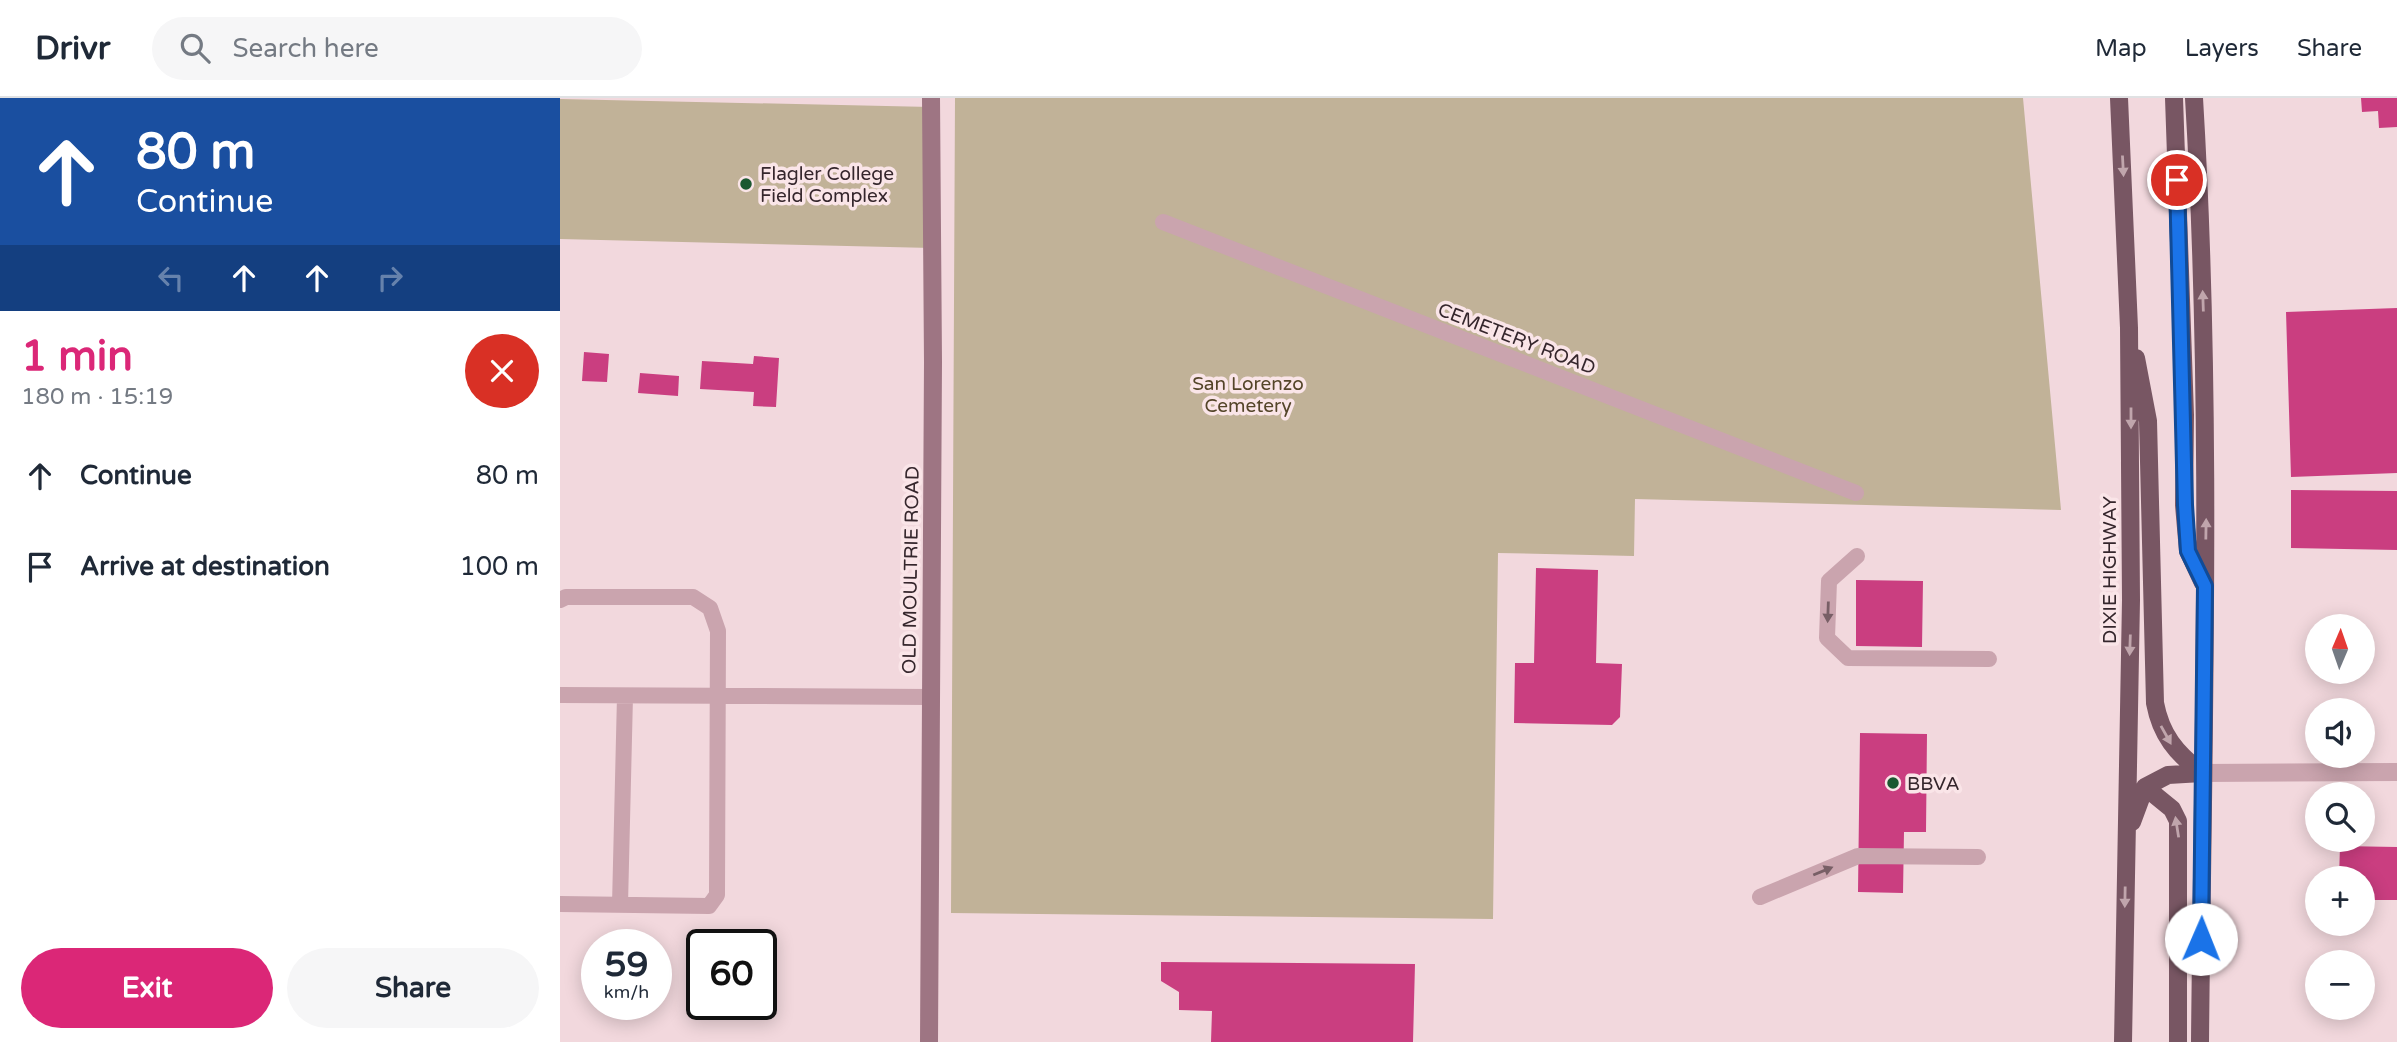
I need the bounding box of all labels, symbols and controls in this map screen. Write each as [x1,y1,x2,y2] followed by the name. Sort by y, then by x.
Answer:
[152,17,642,80] search box
[35,29,110,68] text: Drivr
[176,29,214,67] icon: search
[232,33,379,64] text: Search here
[2095,34,2147,63] text: Map
[2185,34,2259,63] text: Layers
[2297,34,2362,63] text: Share
[136,123,255,182] text: 80 m
[21,126,112,217] icon: ahead
[2147,150,2207,210] pin
[2117,155,2128,177] one-way arrow
[2158,161,2196,199] icon: arrive
[760,163,894,207] place label: Flagler College Field Complex
[738,176,754,192] marker: Flagler College Field Complex
[136,183,273,221] text: Continue
[152,259,190,297] icon: left
[225,259,263,297] icon: ahead
[298,259,336,297] icon: ahead
[371,259,409,297] icon: right
[2197,290,2208,312] one-way arrow
[1435,299,1599,379] street label: CEMETERY ROAD
[21,331,133,382] text: 1 min
[465,334,539,408] button: close
[1192,373,1304,417] park label: San Lorenzo Cemetery
[21,383,173,411] text: 180 m · 15:19
[2125,407,2137,429] one-way arrow
[21,457,59,495] icon: ahead
[80,460,192,491] text: Continue
[476,460,539,491] text: 80 m
[898,466,924,674] street label: OLD MOULTRIE ROAD
[2099,496,2121,644] street label: DIXIE HIGHWAY
[2200,518,2212,540] one-way arrow
[21,548,59,586] icon: arrive
[80,551,330,582] text: Arrive at destination
[459,551,539,582] text: 100 m
[1822,601,1834,623] one-way arrow
[2305,614,2375,684] north arrow
[2305,614,2375,1020] map controls
[2124,635,2135,657] one-way arrow
[2305,698,2375,768] button: sound
[2160,725,2172,745] one-way arrow
[1907,773,1960,795] place label: BBVA
[1885,775,1901,791] marker: BBVA
[2305,782,2375,852] button: search
[2171,816,2182,838] one-way arrow
[1813,865,1833,877] one-way arrow
[2305,866,2375,936] button: +
[2119,887,2131,909] one-way arrow
[2164,902,2238,976] position arrow
[686,929,777,1020] speed limit sign: 60
[605,944,648,986] text: 59
[21,948,273,1028] button: Exit
[287,948,539,1028] button: Share
[2305,950,2375,1020] button: −
[604,981,649,1003] text: km/h

